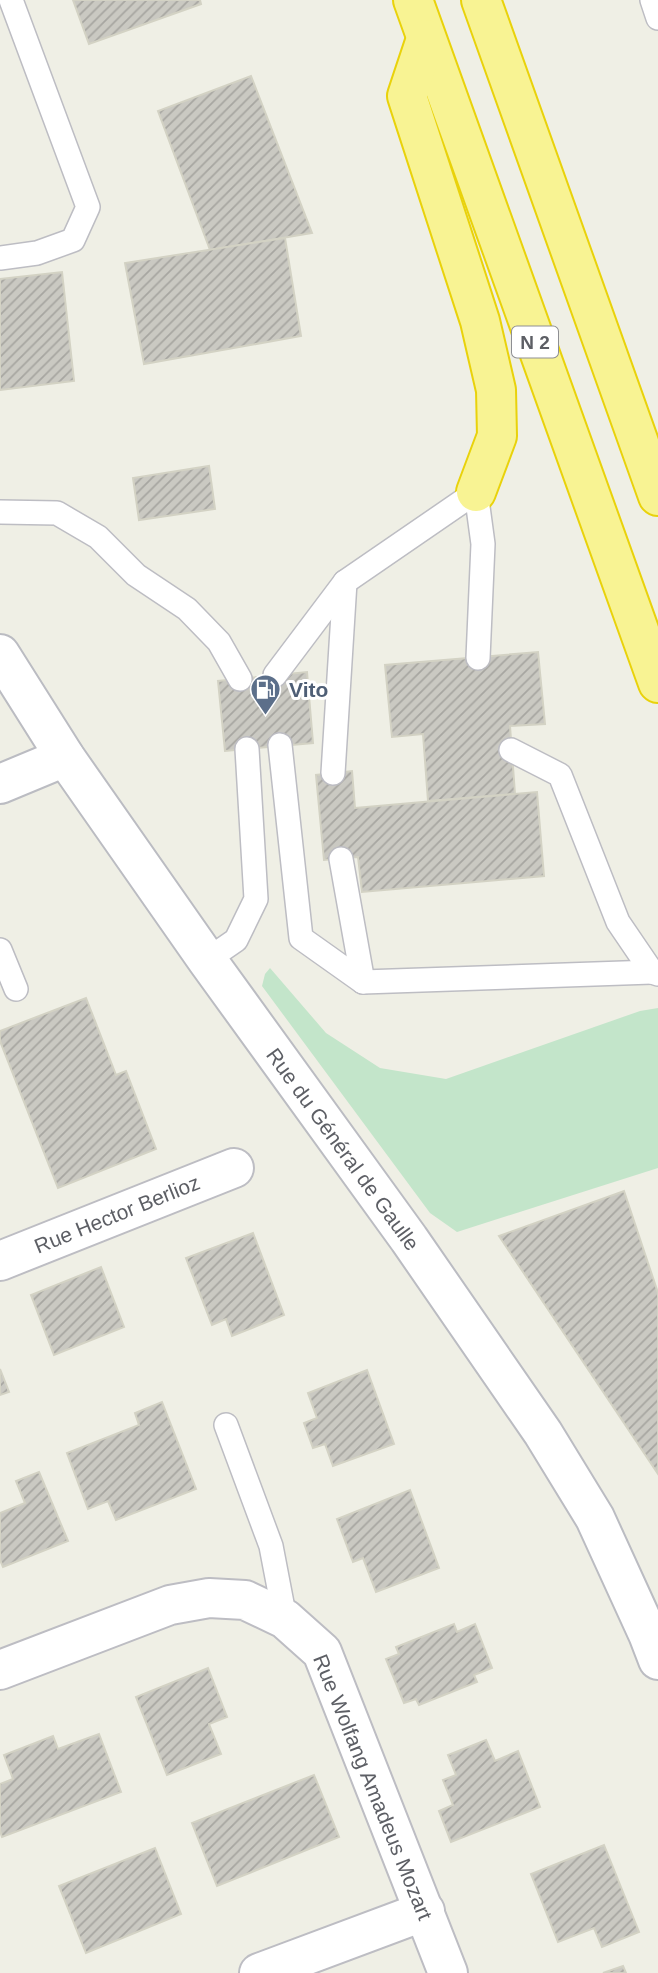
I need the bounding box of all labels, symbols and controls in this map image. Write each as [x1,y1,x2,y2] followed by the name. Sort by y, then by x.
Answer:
[512,326,558,358] road number: N 2
[249,672,283,716] fuel station icon: Vito
[289,678,328,701] place label: Vito
[262,1044,424,1254] street label: Rue du Général de Gaulle
[31,1170,203,1258] street label: Rue Hector Berlioz
[309,1651,437,1923] street label: Rue Wolfang Amadeus Mozart

